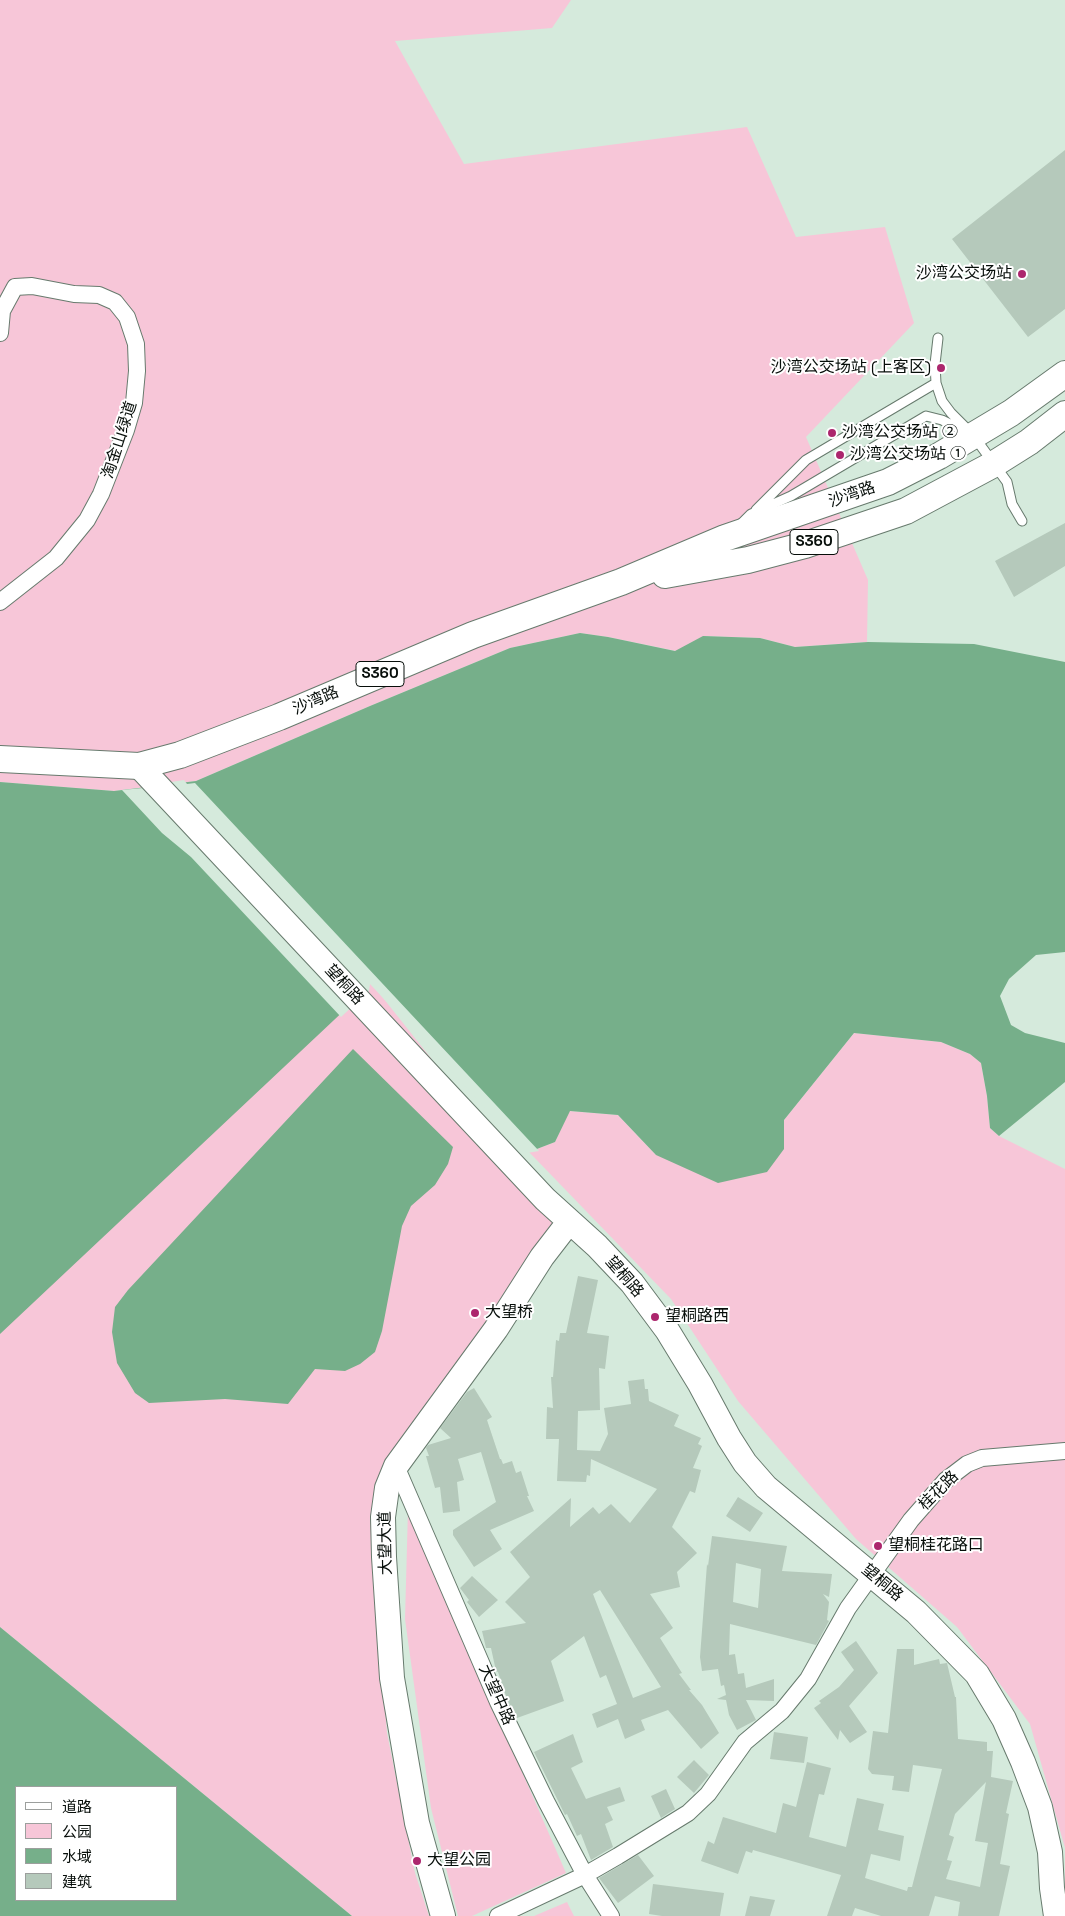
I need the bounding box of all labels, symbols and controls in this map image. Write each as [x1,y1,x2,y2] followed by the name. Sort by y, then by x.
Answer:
[916,264,1012,284] place label: 沙湾公交场站
[1016,268,1028,280] marker: 沙湾公交场站
[771,358,931,378] place label: 沙湾公交场站 (上客区)
[935,362,947,374] marker: 沙湾公交场站 (上客区)
[99,399,141,481] street label: 淘金山绿道
[842,423,958,443] place label: 沙湾公交场站 ②
[826,427,838,439] marker: 沙湾公交场站 ②
[850,445,966,465] place label: 沙湾公交场站 ①
[834,449,846,461] marker: 沙湾公交场站 ①
[826,478,878,512] street label: 沙湾路
[790,530,838,554] road number: S360
[356,662,404,686] road number: S360
[290,683,342,719] street label: 沙湾路
[321,961,367,1009] street label: 望桐路
[601,1253,647,1301] street label: 望桐路
[485,1303,533,1323] place label: 大望桥
[469,1307,481,1319] marker: 大望桥
[665,1307,729,1327] place label: 望桐路西
[649,1311,661,1323] marker: 望桐路西
[915,1467,963,1515] street label: 桂花路
[376,1511,396,1575] street label: 大望大道
[888,1536,984,1556] place label: 望桐桂花路口
[872,1540,884,1552] marker: 望桐桂花路口
[857,1560,907,1606] street label: 望桐路
[474,1662,518,1728] street label: 大望中路
[15,1786,178,1901] legend
[62,1797,92,1816] text: 道路
[62,1822,92,1841] text: 公园
[62,1847,92,1866] text: 水域
[427,1851,491,1871] place label: 大望公园
[411,1855,423,1867] marker: 大望公园
[62,1872,92,1891] text: 建筑

